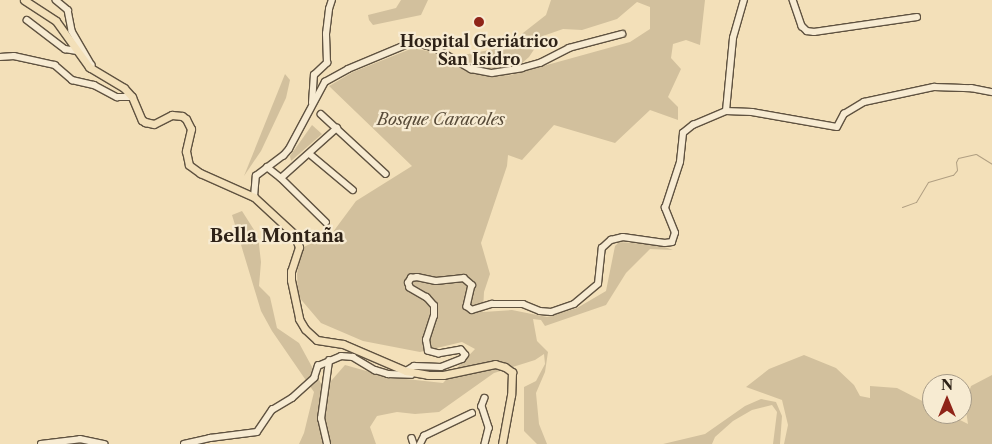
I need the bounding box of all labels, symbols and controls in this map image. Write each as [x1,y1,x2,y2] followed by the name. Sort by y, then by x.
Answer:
[472,15,486,29] marker: Hospital Geriátrico San Isidro
[400,31,558,69] place label: Hospital Geriátrico San Isidro
[377,109,505,129] park label: Bosque Caracoles
[210,225,344,247] district label: Bella Montaña
[922,374,972,424] north arrow
[941,376,953,394] text: N

